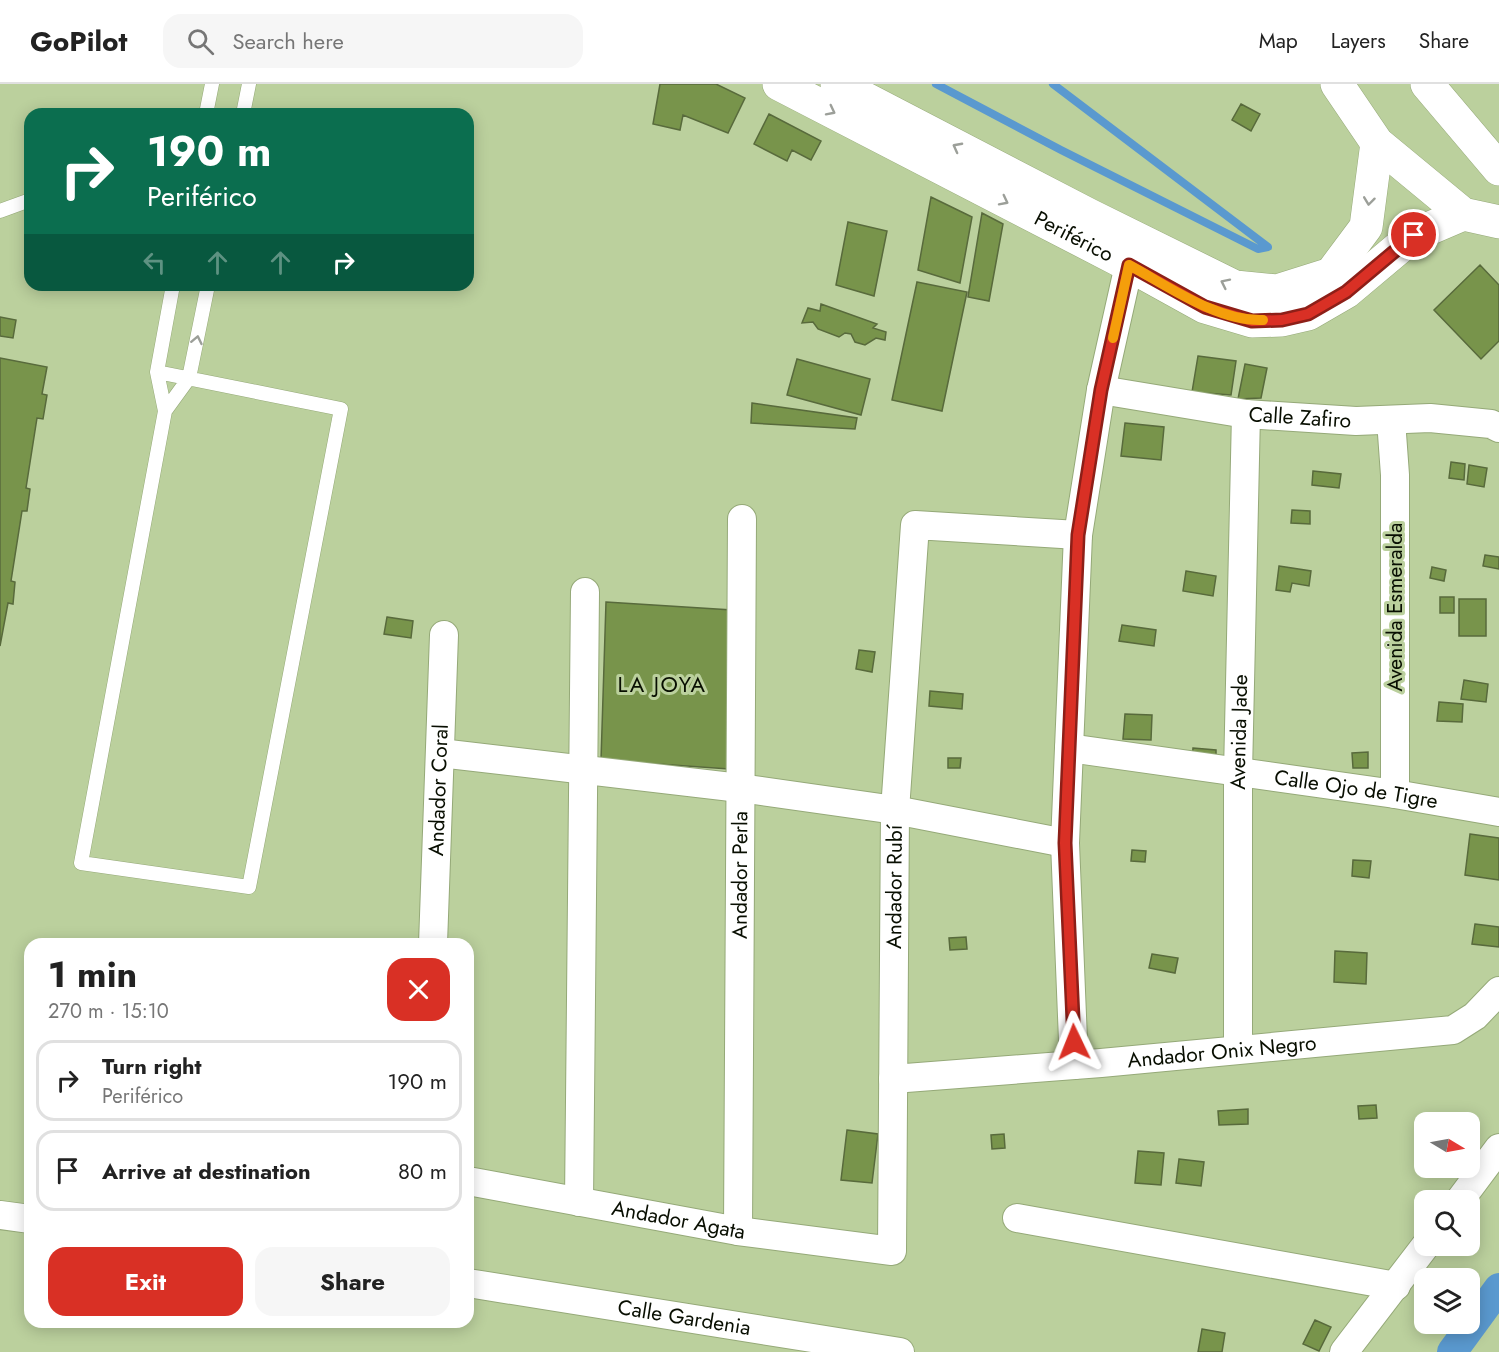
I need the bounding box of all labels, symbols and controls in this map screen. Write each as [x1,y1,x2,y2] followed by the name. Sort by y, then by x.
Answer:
[163,14,583,68] search box
[30,21,127,62] text: GoPilot
[184,25,217,58] icon: search
[232,25,344,57] text: Search here
[1259,26,1298,56] text: Map
[1331,26,1386,56] text: Layers
[1419,26,1469,56] text: Share
[825,104,835,115] one-way arrow
[147,121,271,182] text: 190 m
[48,132,126,210] icon: right
[953,143,963,154] one-way arrow
[147,177,257,216] text: Periférico
[998,193,1009,205] one-way arrow
[1363,196,1376,205] one-way arrow
[1029,204,1119,269] street label: Periférico
[1388,209,1439,260] pin
[1397,218,1430,251] icon: arrive
[138,246,171,279] icon: left
[201,246,234,279] icon: ahead
[264,246,297,279] icon: ahead
[327,246,360,279] icon: right
[1220,278,1231,290] one-way arrow
[189,335,202,345] one-way arrow
[1248,399,1352,436] street label: Calle Zafiro
[1380,523,1410,691] street label: Avenida Esmeralda
[618,668,706,700] district label: LA JOYA
[1223,674,1255,790] street label: Avenida Jade
[421,724,456,857] street label: Andador Coral
[1272,762,1440,816] street label: Calle Ojo de Tigre
[725,811,755,939] street label: Andador Perla
[879,823,910,949] street label: Andador Rubí
[48,948,137,1000] text: 1 min
[387,958,450,1021] button: close
[48,997,169,1026] text: 270 m · 15:10
[1042,1010,1106,1074] position arrow
[1126,1028,1318,1075] street label: Andador Onix Negro
[102,1050,202,1082] text: Turn right
[51,1064,84,1097] icon: right
[387,1065,447,1097] text: 190 m
[102,1082,183,1111] text: Periférico
[1414,1112,1480,1178] north arrow
[1414,1112,1480,1334] map controls
[51,1154,84,1187] icon: arrive
[102,1155,311,1187] text: Arrive at destination
[398,1155,447,1187] text: 80 m
[1414,1190,1480,1256] button: search
[609,1193,747,1247] street label: Andador Agata
[48,1247,243,1316] button: Exit
[255,1247,450,1316] button: Share
[1414,1268,1480,1334] button: layers
[616,1292,753,1343] street label: Calle Gardenia

